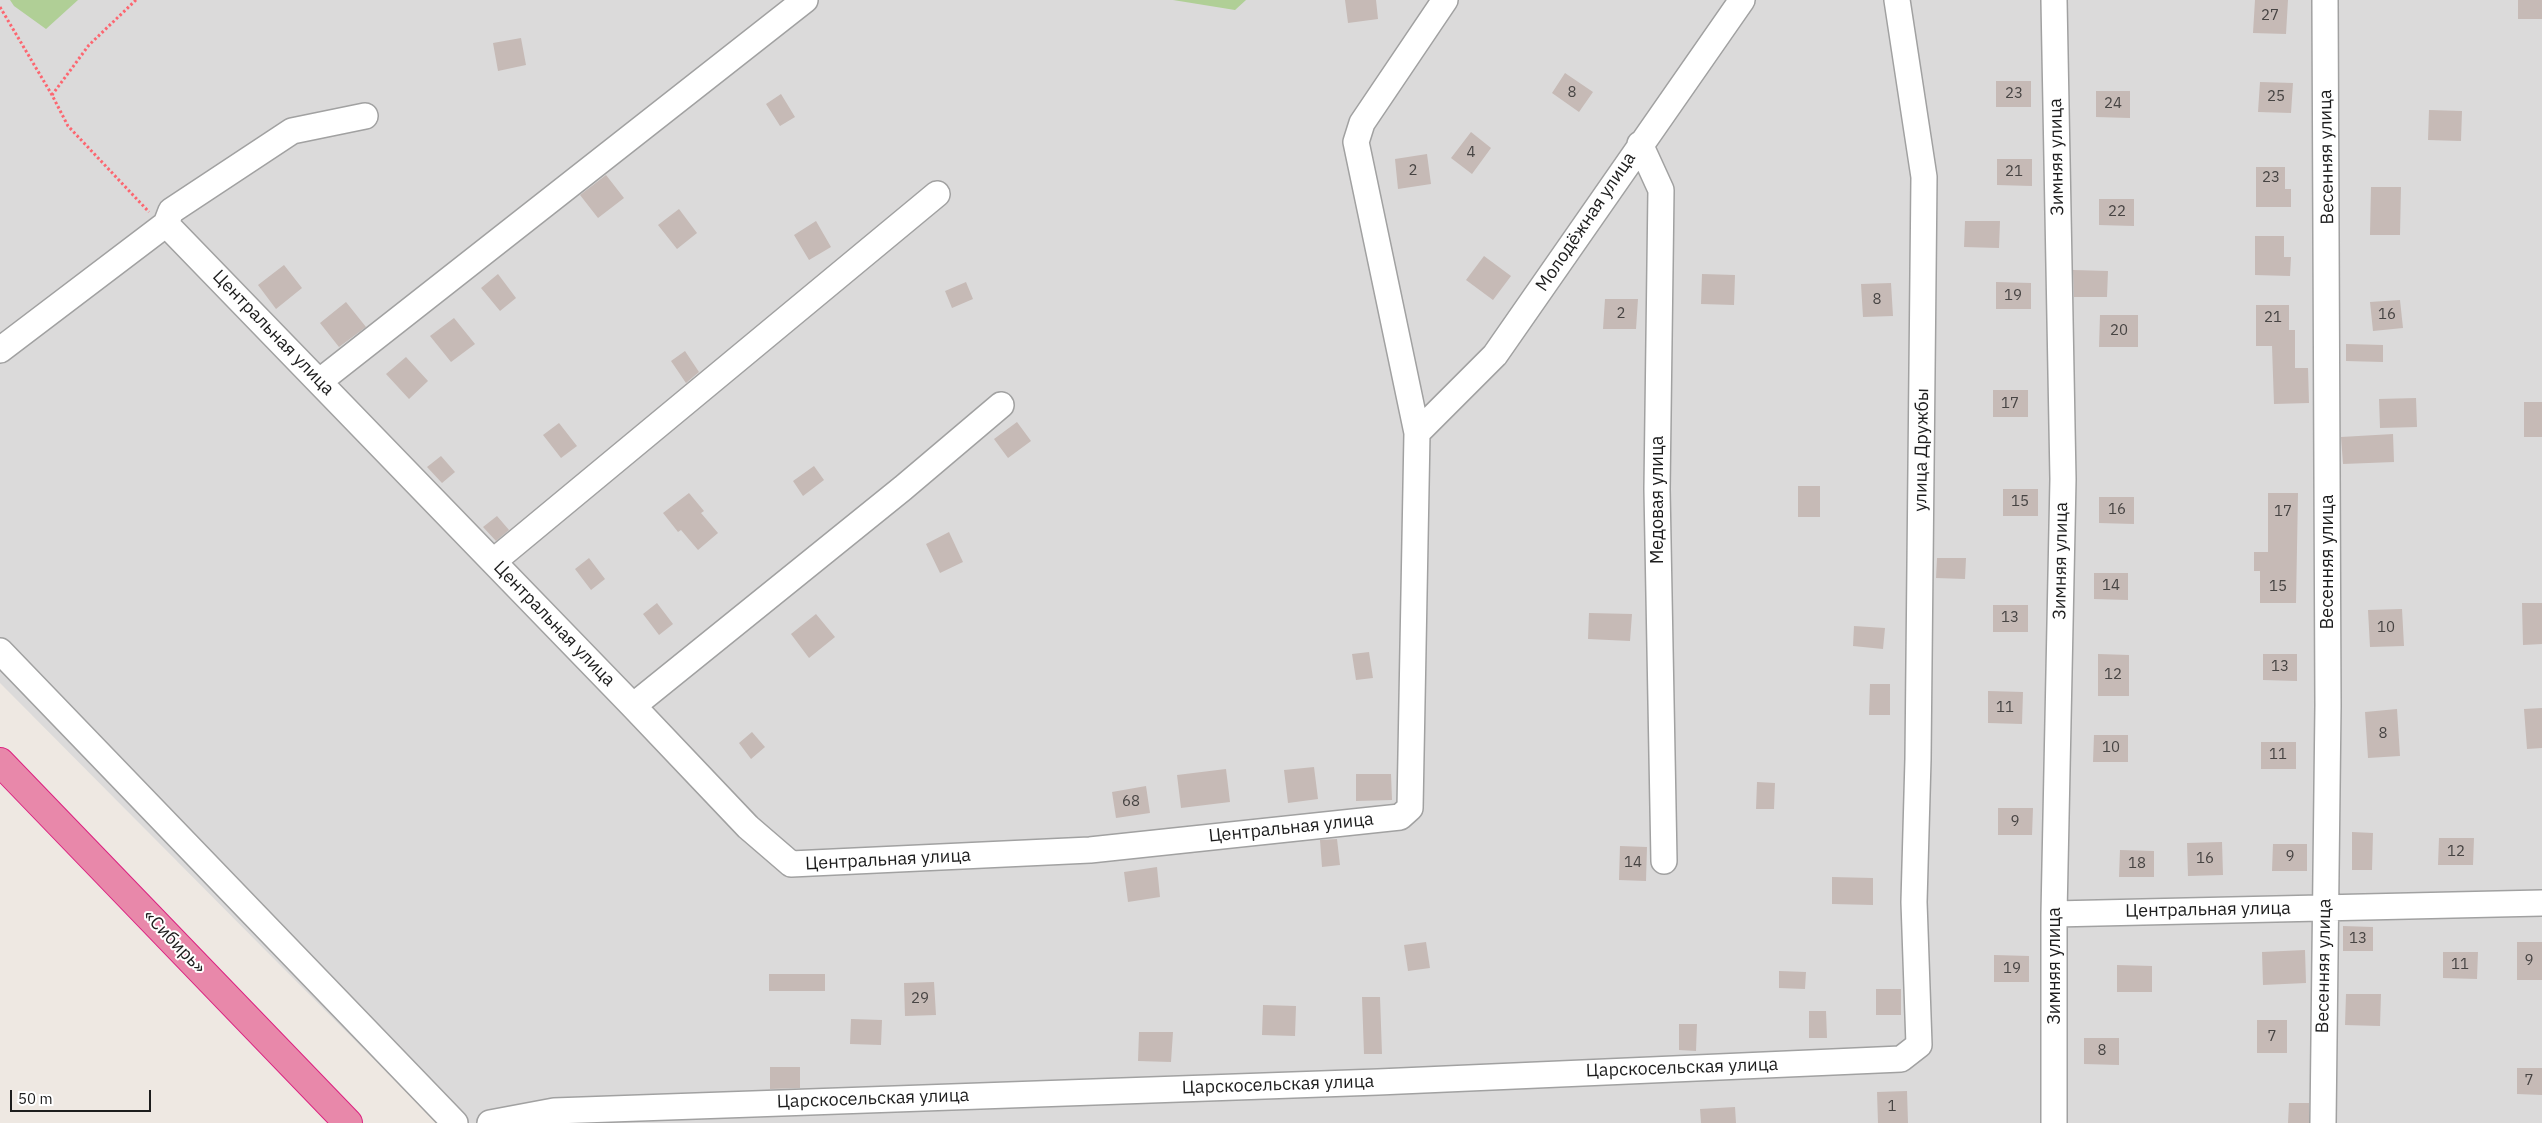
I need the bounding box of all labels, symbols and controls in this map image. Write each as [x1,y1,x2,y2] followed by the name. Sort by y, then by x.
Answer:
[2261,7,2279,25] house number: 27
[1568,84,1576,102] house number: 8
[2005,85,2023,103] house number: 23
[2267,88,2285,106] house number: 25
[2315,89,2339,225] street label: Весенняя улица
[2104,95,2122,113] house number: 24
[2045,98,2069,216] street label: Зимняя улица
[1467,144,1475,162] house number: 4
[1531,148,1641,296] street label: Молодёжная улица
[1409,162,1417,180] house number: 2
[2005,163,2023,181] house number: 21
[2262,169,2280,187] house number: 23
[2108,203,2126,221] house number: 22
[208,266,338,400] street label: Центральная улица
[2004,287,2022,305] house number: 19
[1873,291,1881,309] house number: 8
[1617,305,1625,323] house number: 2
[2378,306,2396,324] house number: 16
[2264,309,2282,327] house number: 21
[2110,322,2128,340] house number: 20
[1910,388,1934,512] street label: улица Дружбы
[2001,395,2019,413] house number: 17
[1647,436,1669,564] street label: Медовая улица
[2011,493,2029,511] house number: 15
[2317,495,2339,629] street label: Весенняя улица
[2108,501,2126,519] house number: 16
[2049,502,2073,620] street label: Зимняя улица
[2274,503,2292,521] house number: 17
[489,557,619,691] street label: Центральная улица
[2102,577,2120,595] house number: 14
[2269,578,2287,596] house number: 15
[2001,609,2019,627] house number: 13
[2377,619,2395,637] house number: 10
[2271,658,2289,676] house number: 13
[2104,666,2122,684] house number: 12
[1996,699,2014,717] house number: 11
[2379,725,2387,743] house number: 8
[2102,739,2120,757] house number: 10
[2269,746,2287,764] house number: 11
[1122,793,1140,811] house number: 68
[1207,809,1375,847] street label: Центральная улица
[2011,813,2019,831] house number: 9
[2447,843,2465,861] house number: 12
[805,845,971,875] street label: Центральная улица
[2286,848,2294,866] house number: 9
[2196,850,2214,868] house number: 16
[1624,854,1642,872] house number: 14
[2128,855,2146,873] house number: 18
[2125,898,2291,922] street label: Центральная улица
[2312,898,2336,1034] street label: Весенняя улица
[138,905,210,979] street label: «Сибирь»
[2044,907,2066,1025] street label: Зимняя улица
[2349,930,2367,948] house number: 13
[2525,952,2533,970] house number: 9
[2451,956,2469,974] house number: 11
[2003,960,2021,978] house number: 19
[911,990,929,1008] house number: 29
[2268,1028,2276,1046] house number: 7
[2098,1042,2106,1060] house number: 8
[1586,1054,1778,1082] street label: Царскосельская улица
[1182,1071,1374,1099] street label: Царскосельская улица
[2525,1072,2533,1090] house number: 7
[12,1080,154,1112] scale bar
[777,1085,969,1113] street label: Царскосельская улица
[18,1089,53,1108] text: 50 m
[1888,1098,1896,1116] house number: 1

